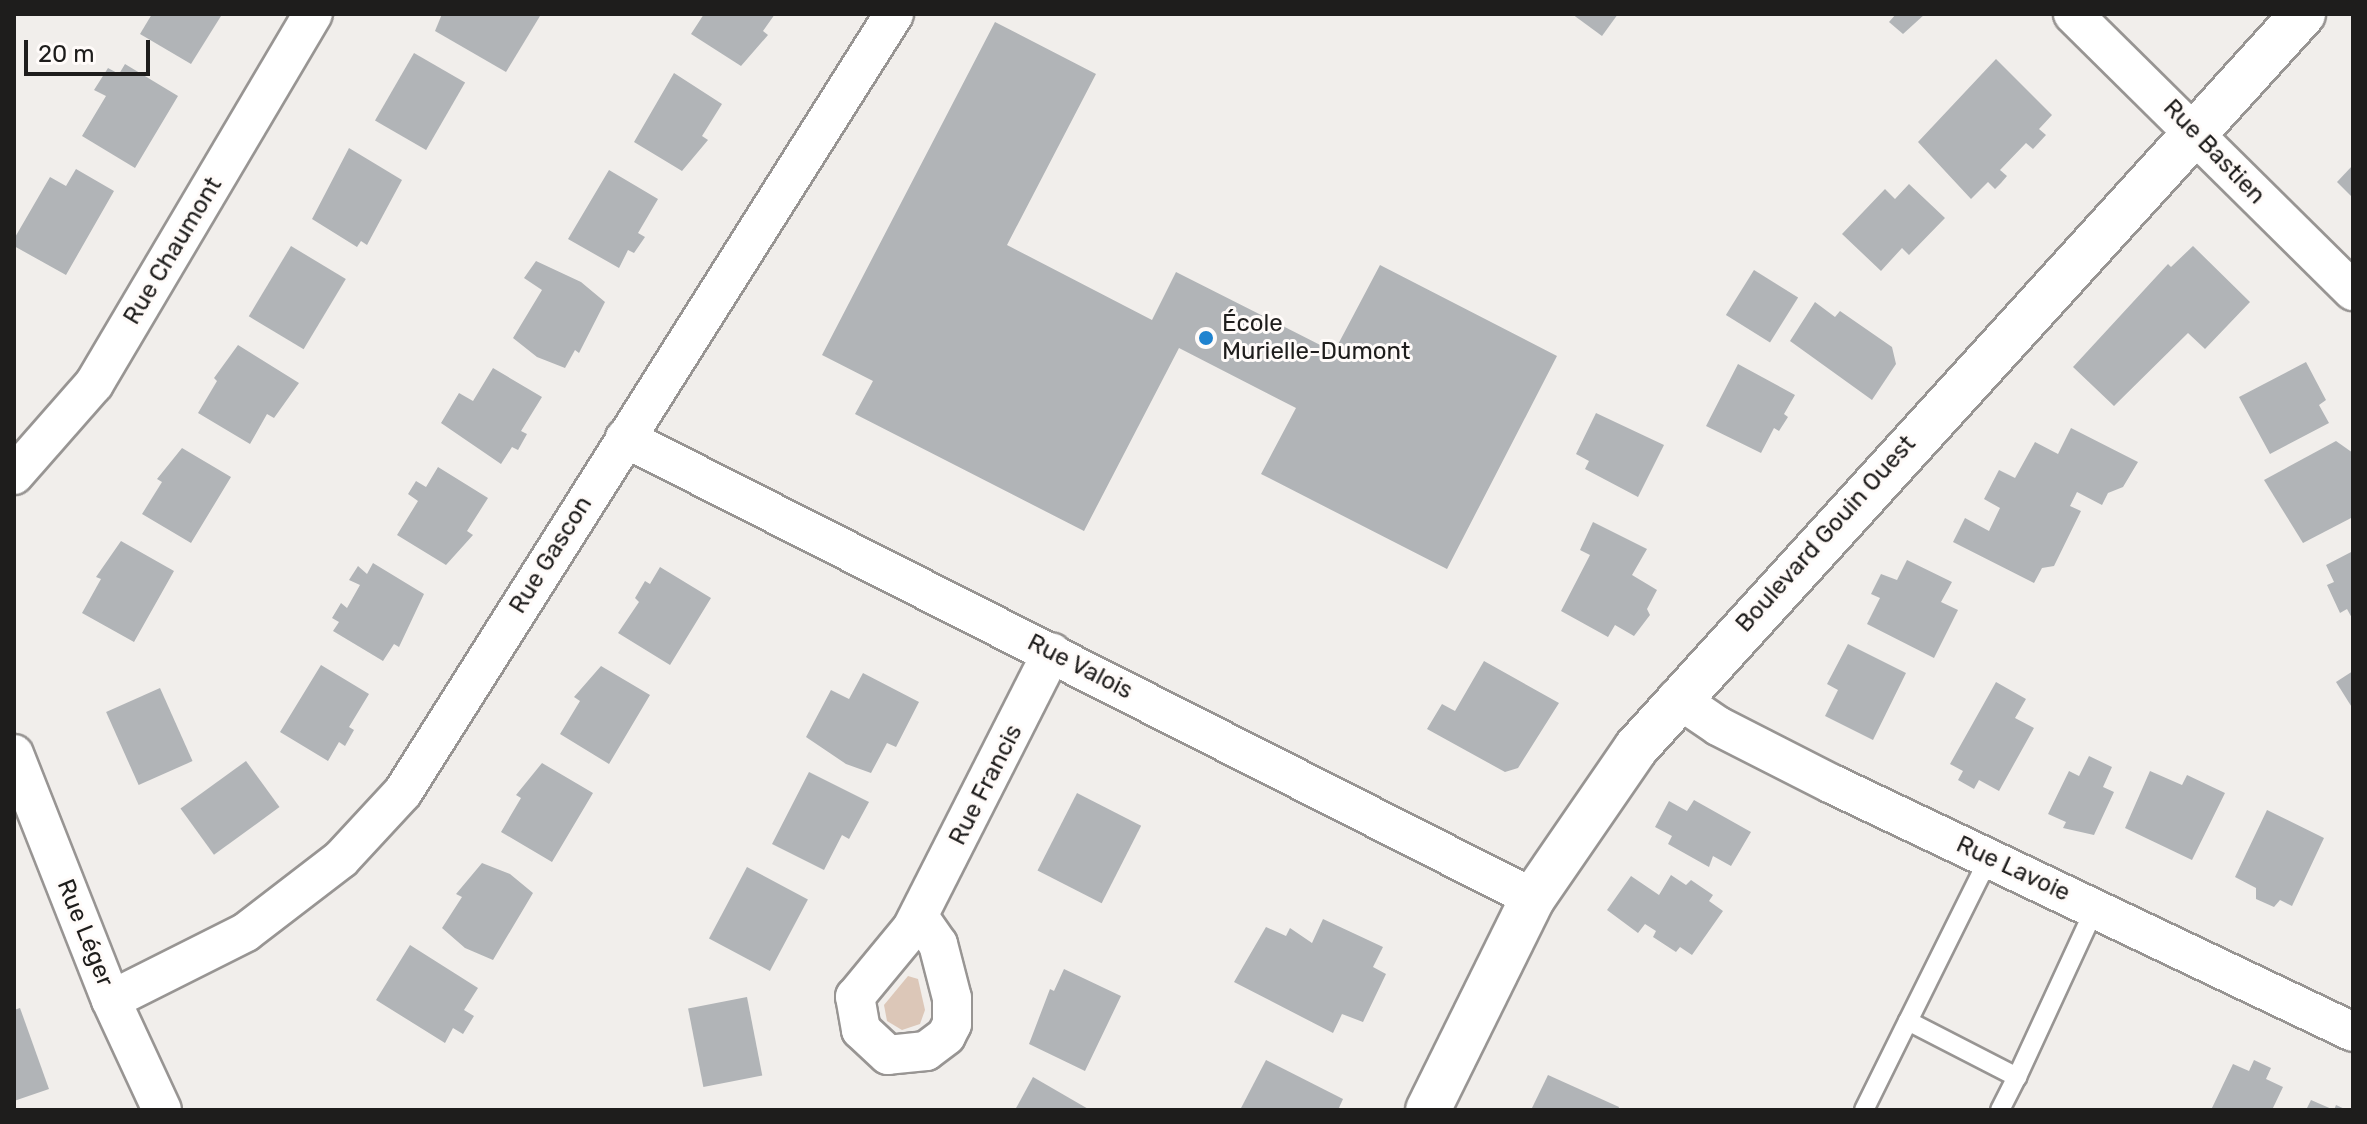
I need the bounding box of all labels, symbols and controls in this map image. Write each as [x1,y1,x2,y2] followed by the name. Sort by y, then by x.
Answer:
[28,24,154,74] scale bar
[38,40,95,68] text: 20 m
[2157,94,2271,210] street label: Rue Bastien
[118,172,228,330] street label: Rue Chaumont
[1222,310,1410,366] place label: École Murielle-Dumont
[1197,329,1215,347] marker: École Murielle-Dumont
[1730,430,1922,638] street label: Boulevard Gouin Ouest
[504,491,598,619] street label: Rue Gascon
[1022,628,1138,706] street label: Rue Valois
[943,720,1029,850] street label: Rue Francis
[1952,830,2074,908] street label: Rue Lavoie
[50,875,120,991] street label: Rue Léger

